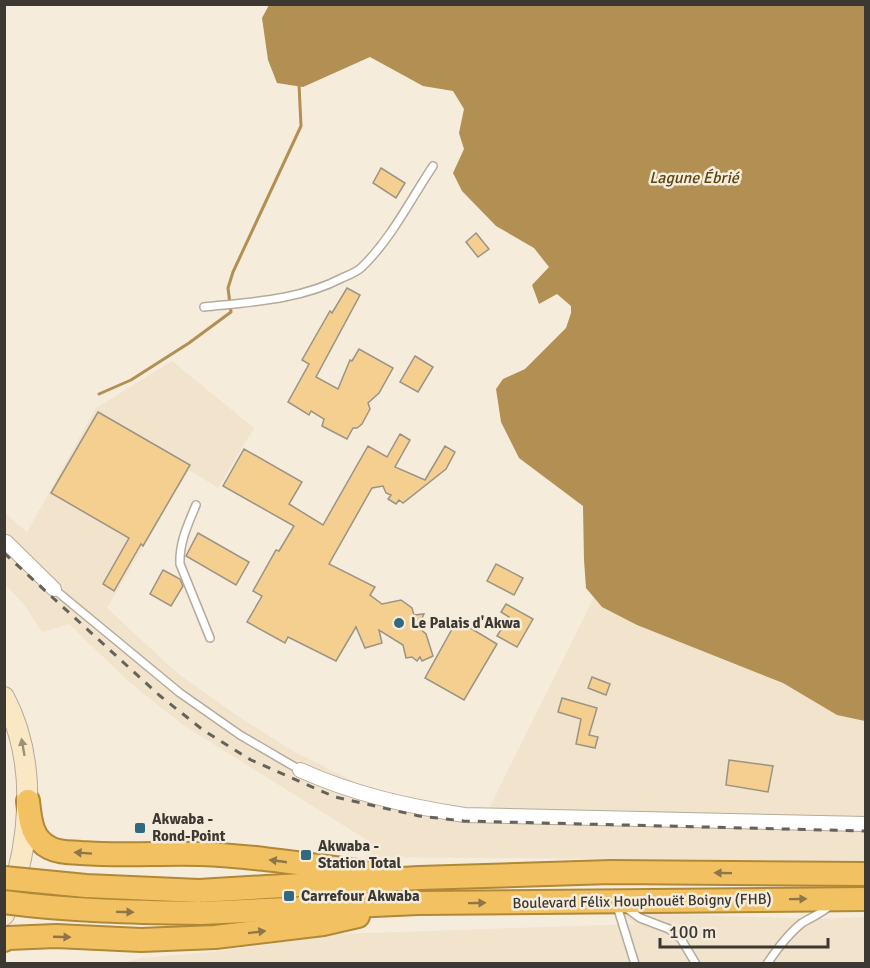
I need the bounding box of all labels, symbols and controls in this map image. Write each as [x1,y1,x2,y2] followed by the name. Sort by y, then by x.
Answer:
[649,168,741,188] water label: Lagune Ébrié
[411,614,521,632] place label: Le Palais d'Akwa
[392,616,406,630] marker: Le Palais d'Akwa
[18,738,27,757] one-way arrow
[152,810,226,845] place label: Akwaba - Rond-Point
[133,821,147,835] marker: Akwaba - Rond-Point
[318,837,401,872] place label: Akwaba - Station Total
[299,848,313,862] marker: Akwaba - Station Total
[73,849,92,858] one-way arrow
[268,856,287,865] one-way arrow
[714,868,733,878] one-way arrow
[301,887,420,905] place label: Carrefour Akwaba
[282,889,296,903] marker: Carrefour Akwaba
[512,890,772,912] street label: Boulevard Félix Houphouët Boigny (FHB)
[788,894,807,904] one-way arrow
[467,898,486,908] one-way arrow
[116,907,135,916] one-way arrow
[660,911,828,949] scale bar
[669,921,716,943] text: 100 m
[248,927,267,936] one-way arrow
[53,932,72,941] one-way arrow

